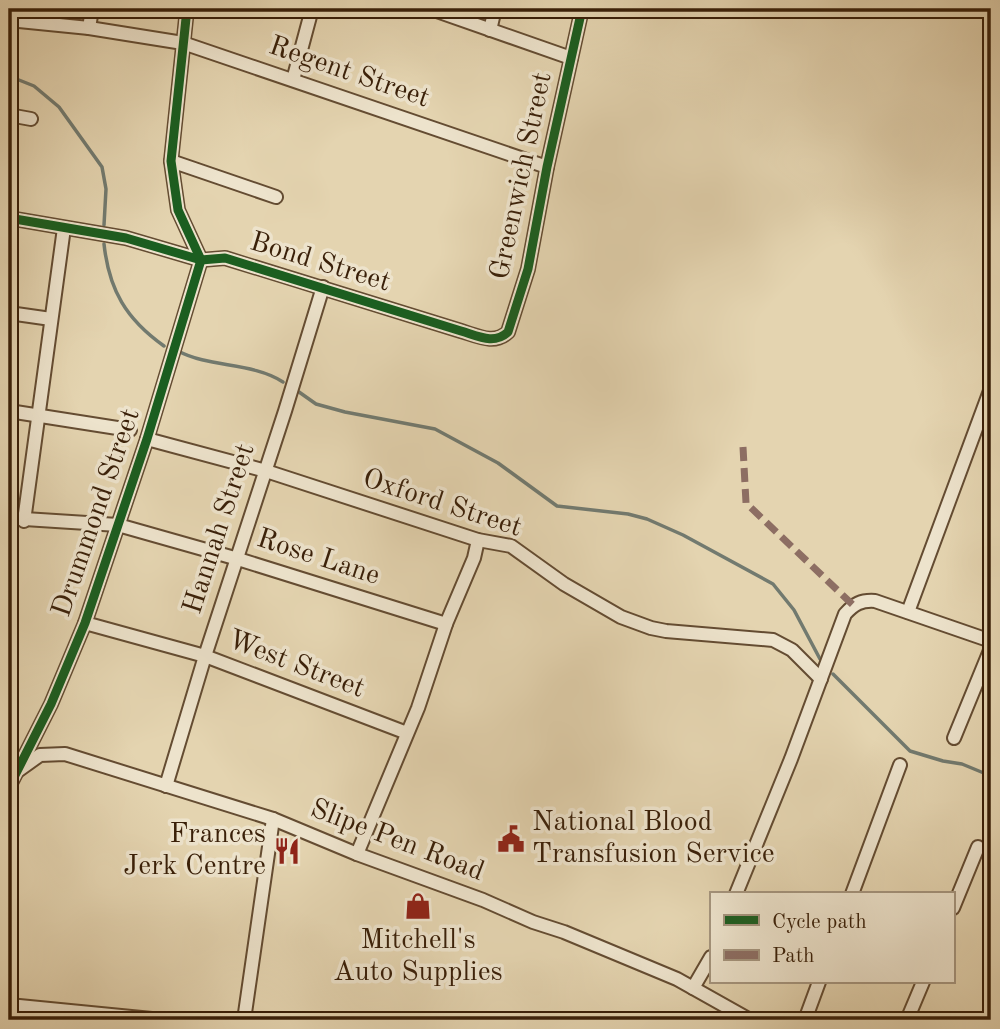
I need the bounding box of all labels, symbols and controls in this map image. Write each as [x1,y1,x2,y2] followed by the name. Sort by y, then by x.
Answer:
[265,32,433,114] street label: Regent Street
[486,70,558,282] street label: Greenwich Street
[247,228,393,298] street label: Bond Street
[48,405,146,621] street label: Drummond Street
[179,440,261,618] street label: Hannah Street
[359,465,525,543] street label: Oxford Street
[253,525,383,591] street label: Rose Lane
[224,626,368,704] street label: West Street
[306,795,488,887] street label: Slipe Pen Road
[532,809,775,869] place label: National Blood Transfusion Service
[123,821,266,881] place label: Frances Jerk Centre
[496,824,526,854] public building icon: National Blood Transfusion Service
[272,836,302,866] restaurant icon: Frances Jerk Centre
[403,891,433,921] shop icon: Mitchell's Auto Supplies
[710,892,954,984] legend
[772,912,867,933] text: Cycle path
[333,927,503,987] place label: Mitchell's Auto Supplies
[772,946,815,967] text: Path

